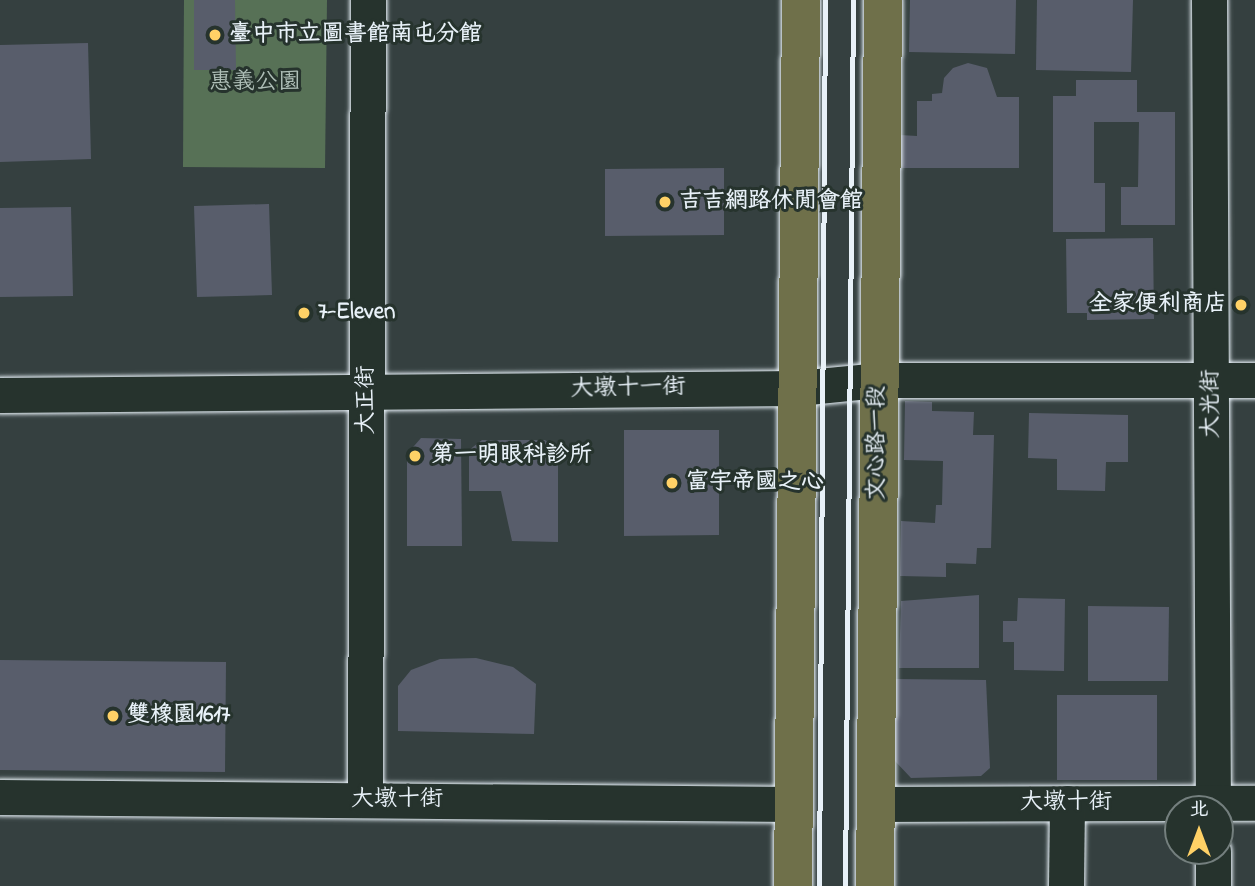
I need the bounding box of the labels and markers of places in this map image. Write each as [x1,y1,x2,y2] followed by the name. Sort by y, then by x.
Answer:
[229,21,482,49] place label: 臺中市立圖書館南屯分館
[207,27,223,43] marker: 臺中市立圖書館南屯分館
[679,188,863,216] place label: 吉吉網路休閒會館
[657,194,673,210] marker: 吉吉網路休閒會館
[1089,291,1227,319] place label: 全家便利商店
[1233,297,1249,313] marker: 全家便利商店
[318,299,395,327] place label: 7-Eleven
[296,305,312,321] marker: 7-Eleven
[431,442,592,470] place label: 第一明眼科診所
[405,446,425,466] marker: 第一明眼科診所
[686,469,824,497] place label: 富宇帝國之心
[664,475,680,491] marker: 富宇帝國之心
[127,702,230,730] place label: 雙橡園1617
[105,708,121,724] marker: 雙橡園1617

